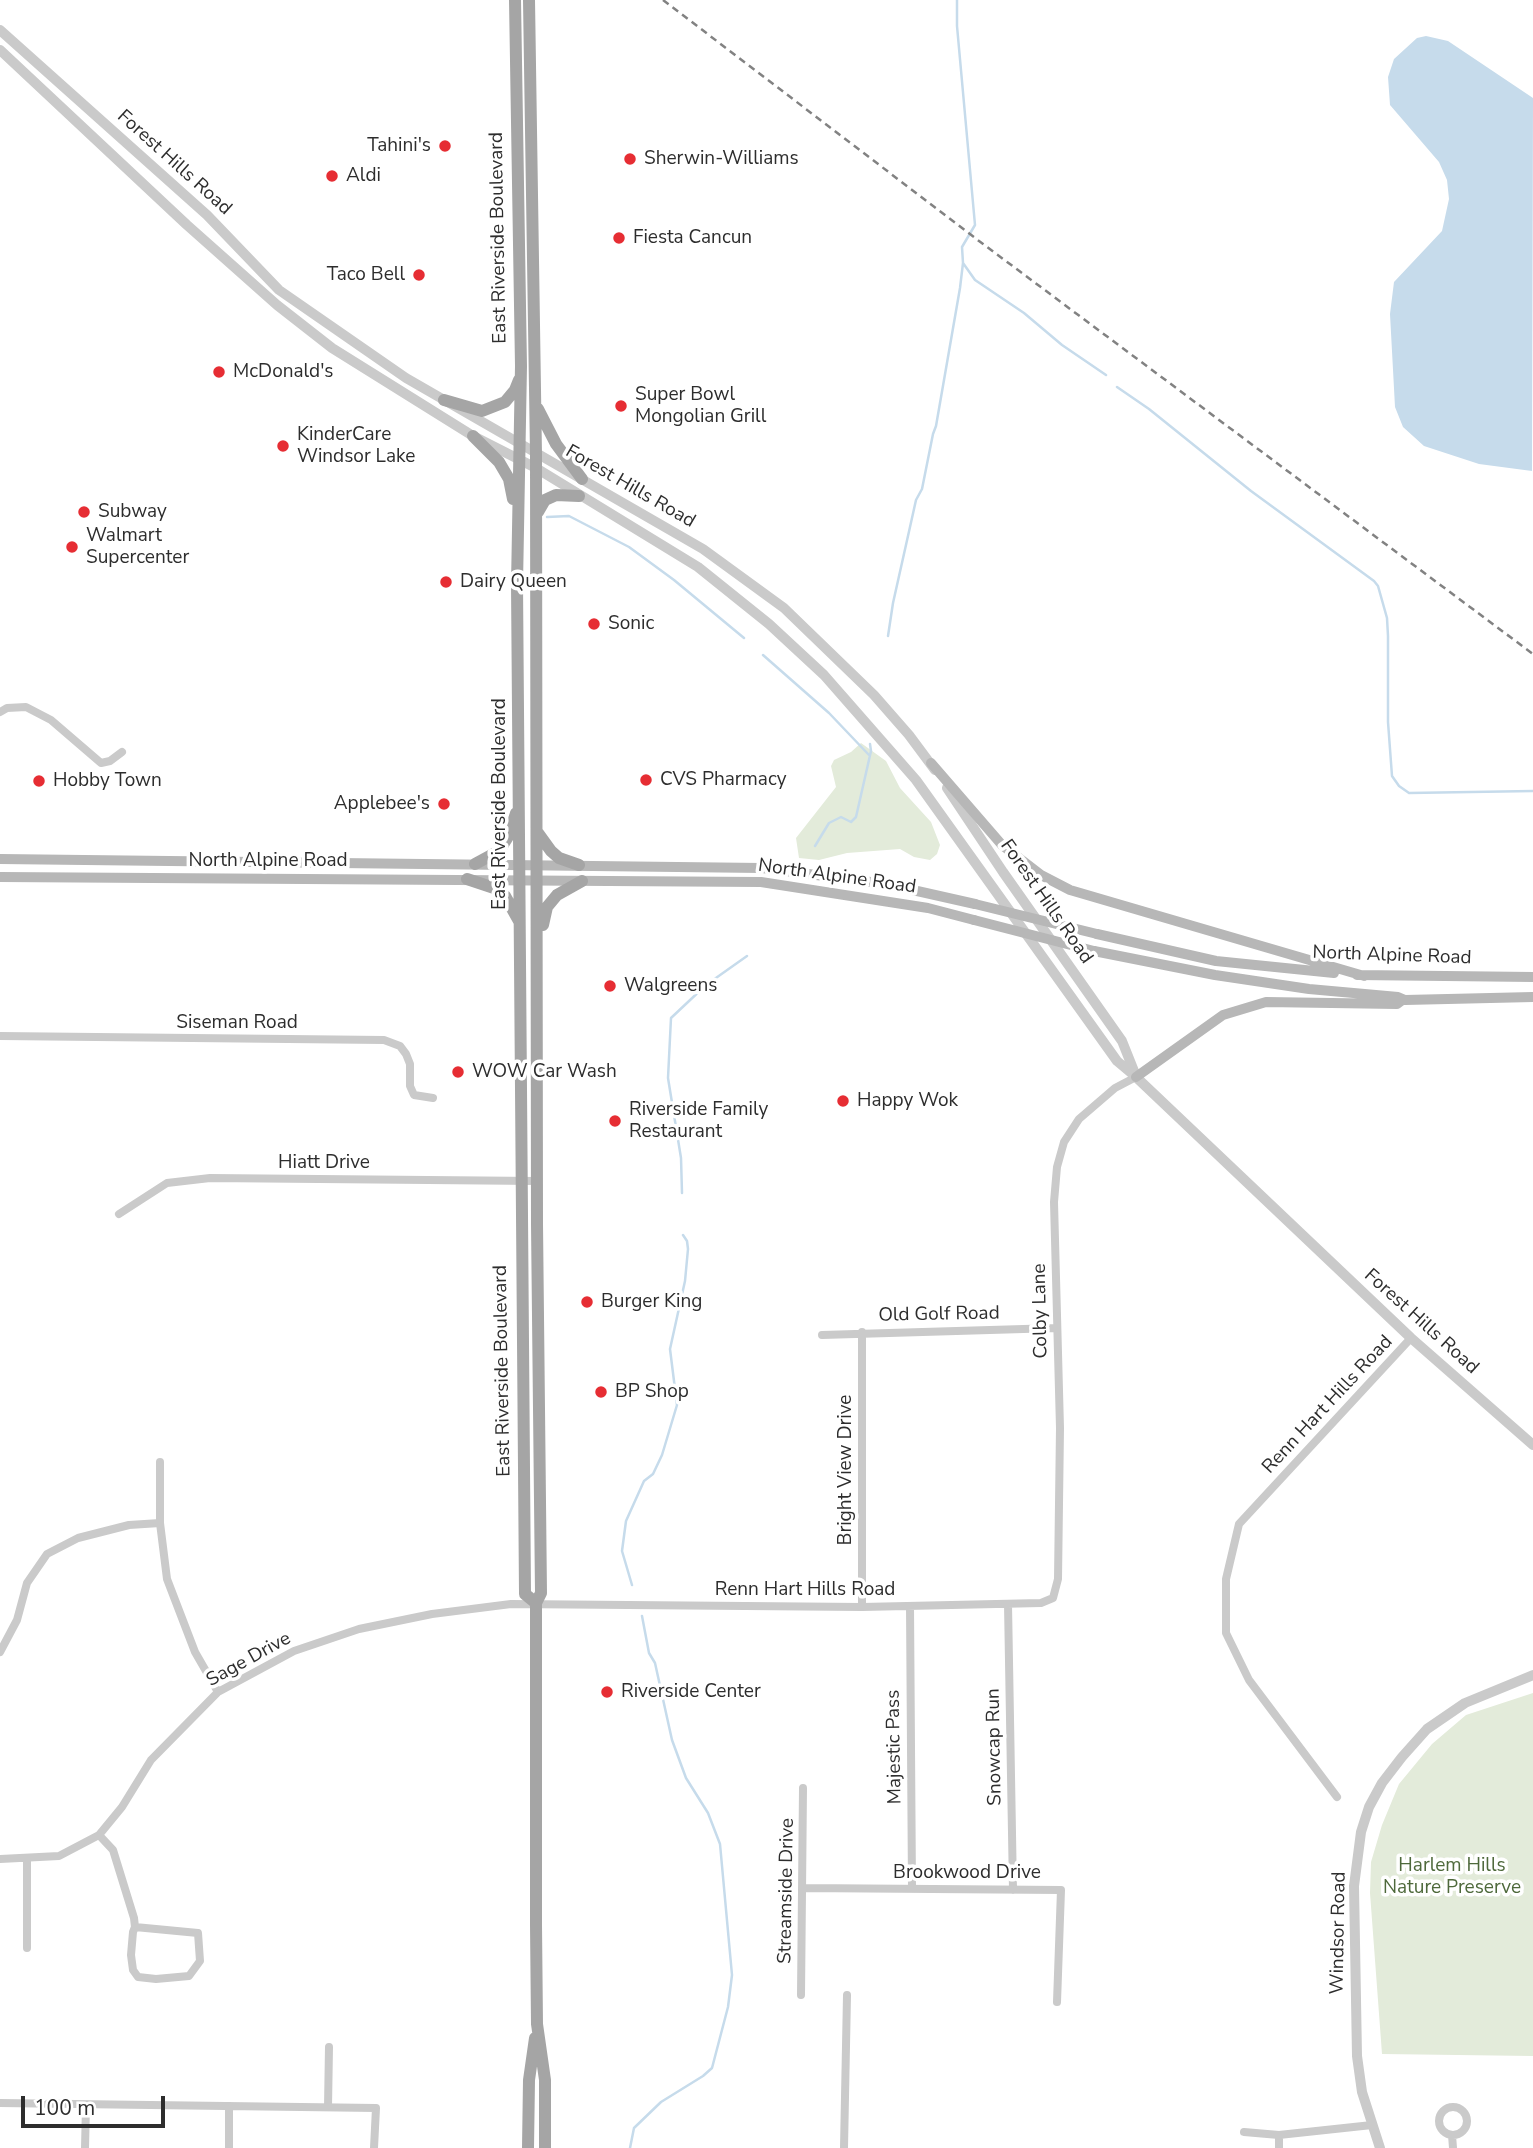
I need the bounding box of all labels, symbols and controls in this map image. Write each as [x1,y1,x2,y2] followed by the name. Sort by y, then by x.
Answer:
[112,106,236,220] street label: Forest Hills Road
[486,132,512,344] street label: East Riverside Boulevard
[367,135,431,157] place label: Tahini's
[437,138,453,154] marker: Tahini's
[644,148,799,170] place label: Sherwin-Williams
[622,151,638,167] marker: Sherwin-Williams
[346,165,381,187] place label: Aldi
[324,168,340,184] marker: Aldi
[633,227,752,249] place label: Fiesta Cancun
[611,230,627,246] marker: Fiesta Cancun
[327,264,405,286] place label: Taco Bell
[411,267,427,283] marker: Taco Bell
[233,361,334,383] place label: McDonald's
[211,364,227,380] marker: McDonald's
[635,384,766,428] place label: Super Bowl Mongolian Grill
[613,398,629,414] marker: Super Bowl Mongolian Grill
[297,424,415,468] place label: KinderCare Windsor Lake
[275,438,291,454] marker: KinderCare Windsor Lake
[561,441,699,533] street label: Forest Hills Road
[98,501,167,523] place label: Subway
[76,504,92,520] marker: Subway
[86,525,189,569] place label: Walmart Supercenter
[64,539,80,555] marker: Walmart Supercenter
[460,571,567,593] place label: Dairy Queen
[438,574,454,590] marker: Dairy Queen
[608,613,654,635] place label: Sonic
[586,616,602,632] marker: Sonic
[489,698,511,910] street label: East Riverside Boulevard
[660,769,787,791] place label: CVS Pharmacy
[53,770,162,792] place label: Hobby Town
[638,772,654,788] marker: CVS Pharmacy
[31,773,47,789] marker: Hobby Town
[334,793,430,815] place label: Applebee's
[436,796,452,812] marker: Applebee's
[995,836,1097,968] street label: Forest Hills Road
[188,850,348,872] street label: North Alpine Road
[757,855,917,899] street label: North Alpine Road
[1312,942,1472,970] street label: North Alpine Road
[624,975,717,997] place label: Walgreens
[602,978,618,994] marker: Walgreens
[176,1012,298,1034] street label: Siseman Road
[472,1061,617,1083] place label: WOW Car Wash
[450,1064,466,1080] marker: WOW Car Wash
[857,1090,958,1112] place label: Happy Wok
[835,1093,851,1109] marker: Happy Wok
[629,1099,768,1143] place label: Riverside Family Restaurant
[607,1113,623,1129] marker: Riverside Family Restaurant
[278,1152,370,1174] street label: Hiatt Drive
[1029,1263,1053,1359] street label: Colby Lane
[490,1265,516,1477] street label: East Riverside Boulevard
[1359,1265,1483,1379] street label: Forest Hills Road
[601,1291,702,1313] place label: Burger King
[579,1294,595,1310] marker: Burger King
[878,1303,1000,1327] street label: Old Golf Road
[1258,1331,1398,1479] street label: Renn Hart Hills Road
[615,1381,689,1403] place label: BP Shop
[593,1384,609,1400] marker: BP Shop
[835,1395,857,1545] street label: Bright View Drive
[715,1579,895,1601] street label: Renn Hart Hills Road
[203,1627,295,1693] street label: Sage Drive
[621,1681,761,1703] place label: Riverside Center
[599,1684,615,1700] marker: Riverside Center
[983,1688,1007,1806] street label: Snowcap Run
[883,1690,907,1804] street label: Majestic Pass
[774,1818,800,1964] street label: Streamside Drive
[1383,1855,1521,1899] park label: Harlem Hills Nature Preserve
[893,1862,1041,1884] street label: Brookwood Drive
[1327,1871,1351,1995] street label: Windsor Road
[24,2082,168,2126] scale bar
[34,2094,95,2122] text: 100 m

